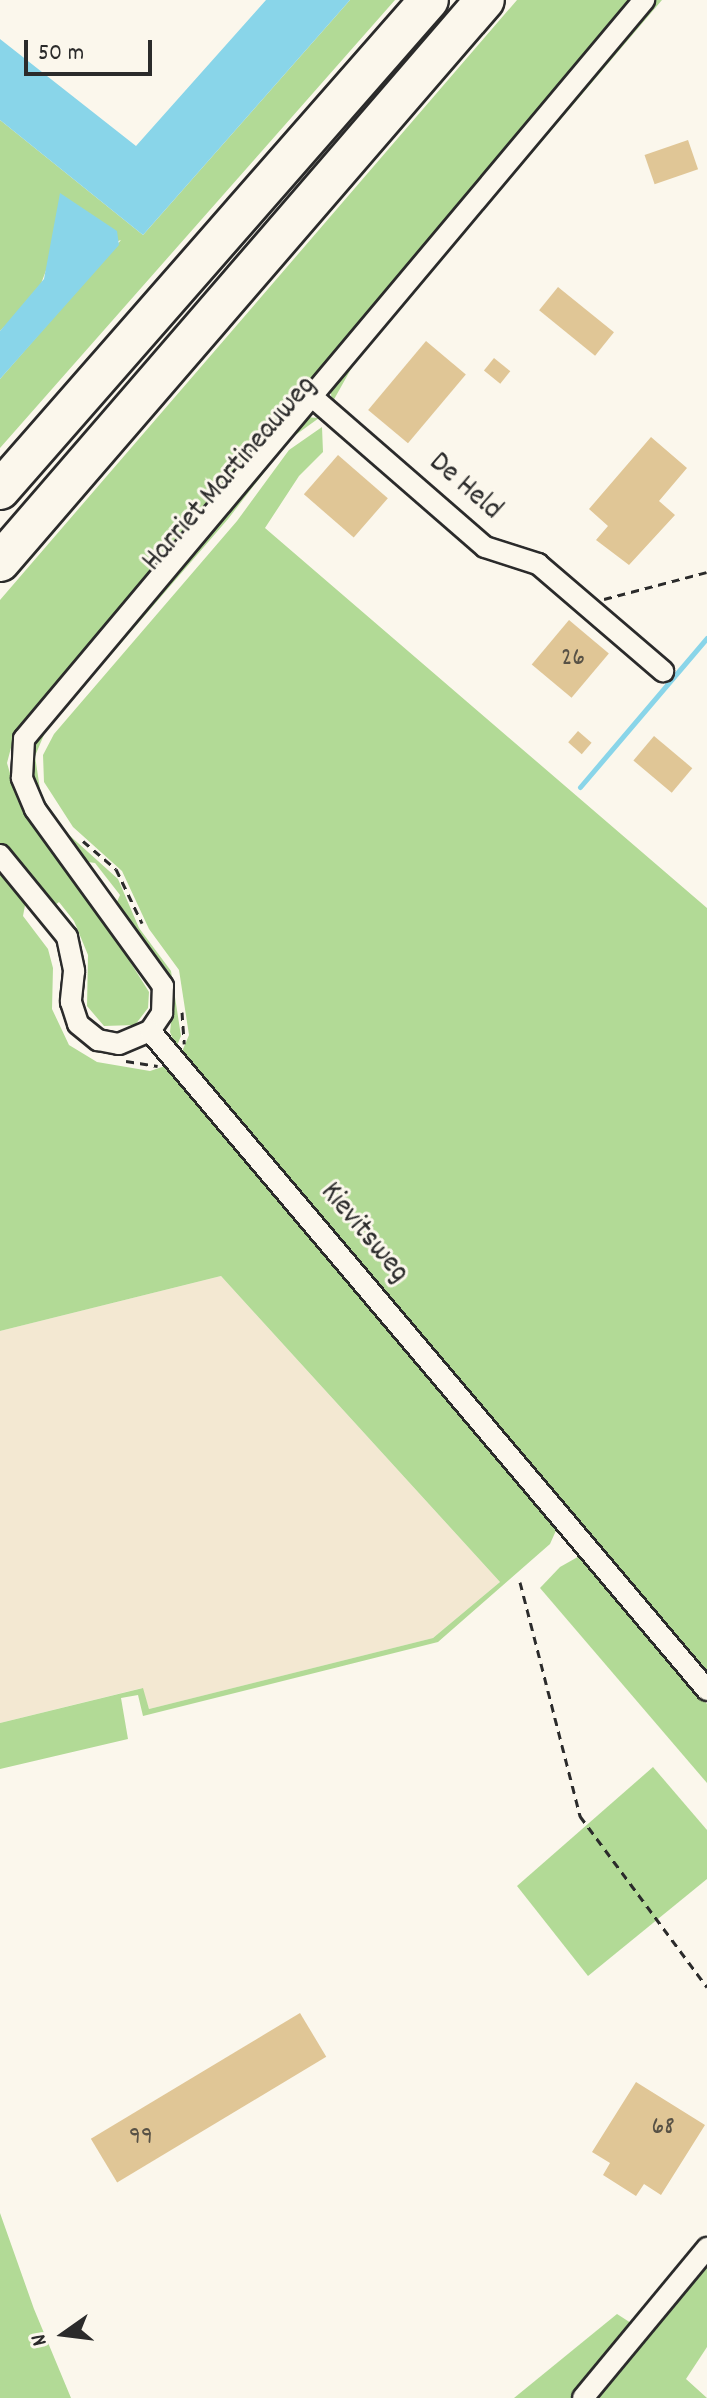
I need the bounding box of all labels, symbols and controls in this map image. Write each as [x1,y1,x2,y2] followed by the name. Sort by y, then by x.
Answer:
[28,24,156,74] scale bar
[38,37,84,71] text: 50 m
[136,370,326,580] street label: Harriet Martineauweg
[420,446,508,530] street label: De Held
[561,643,585,675] house number: 26
[311,1177,415,1291] street label: Kievitsweg
[651,2112,675,2144] house number: 68
[129,2122,153,2154] house number: 99
[24,2294,104,2374] north arrow
[24,2331,57,2349] text: N

